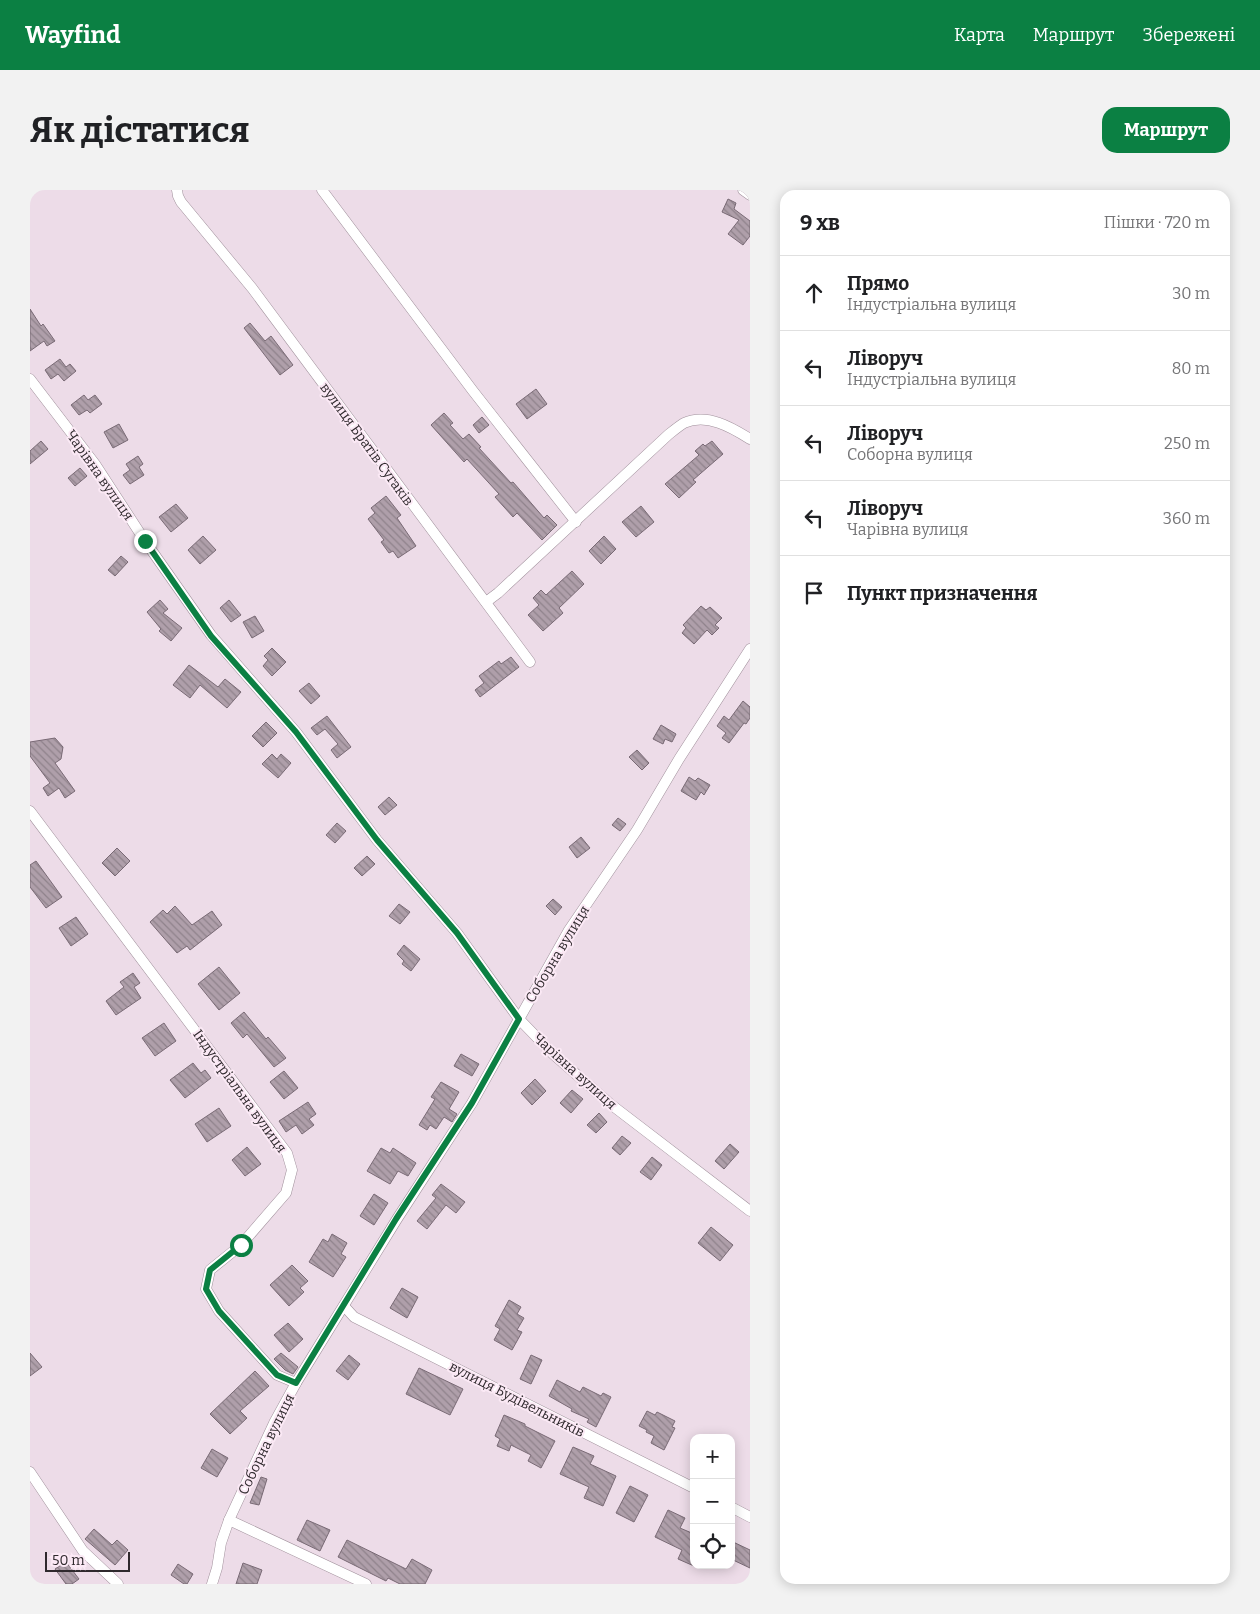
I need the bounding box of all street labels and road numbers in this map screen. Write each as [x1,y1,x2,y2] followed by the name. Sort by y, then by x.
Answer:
[316,380,417,509] street label: вулиця Братів Сугаків
[62,427,137,524] street label: Чарівна вулиця
[522,902,593,1006] street label: Соборна вулиця
[189,1026,290,1156] street label: Індустріальна вулиця
[529,1030,620,1113] street label: Чарівна вулиця
[446,1358,587,1441] street label: вулиця Будівельників
[235,1391,298,1497] street label: Соборна вулиця

